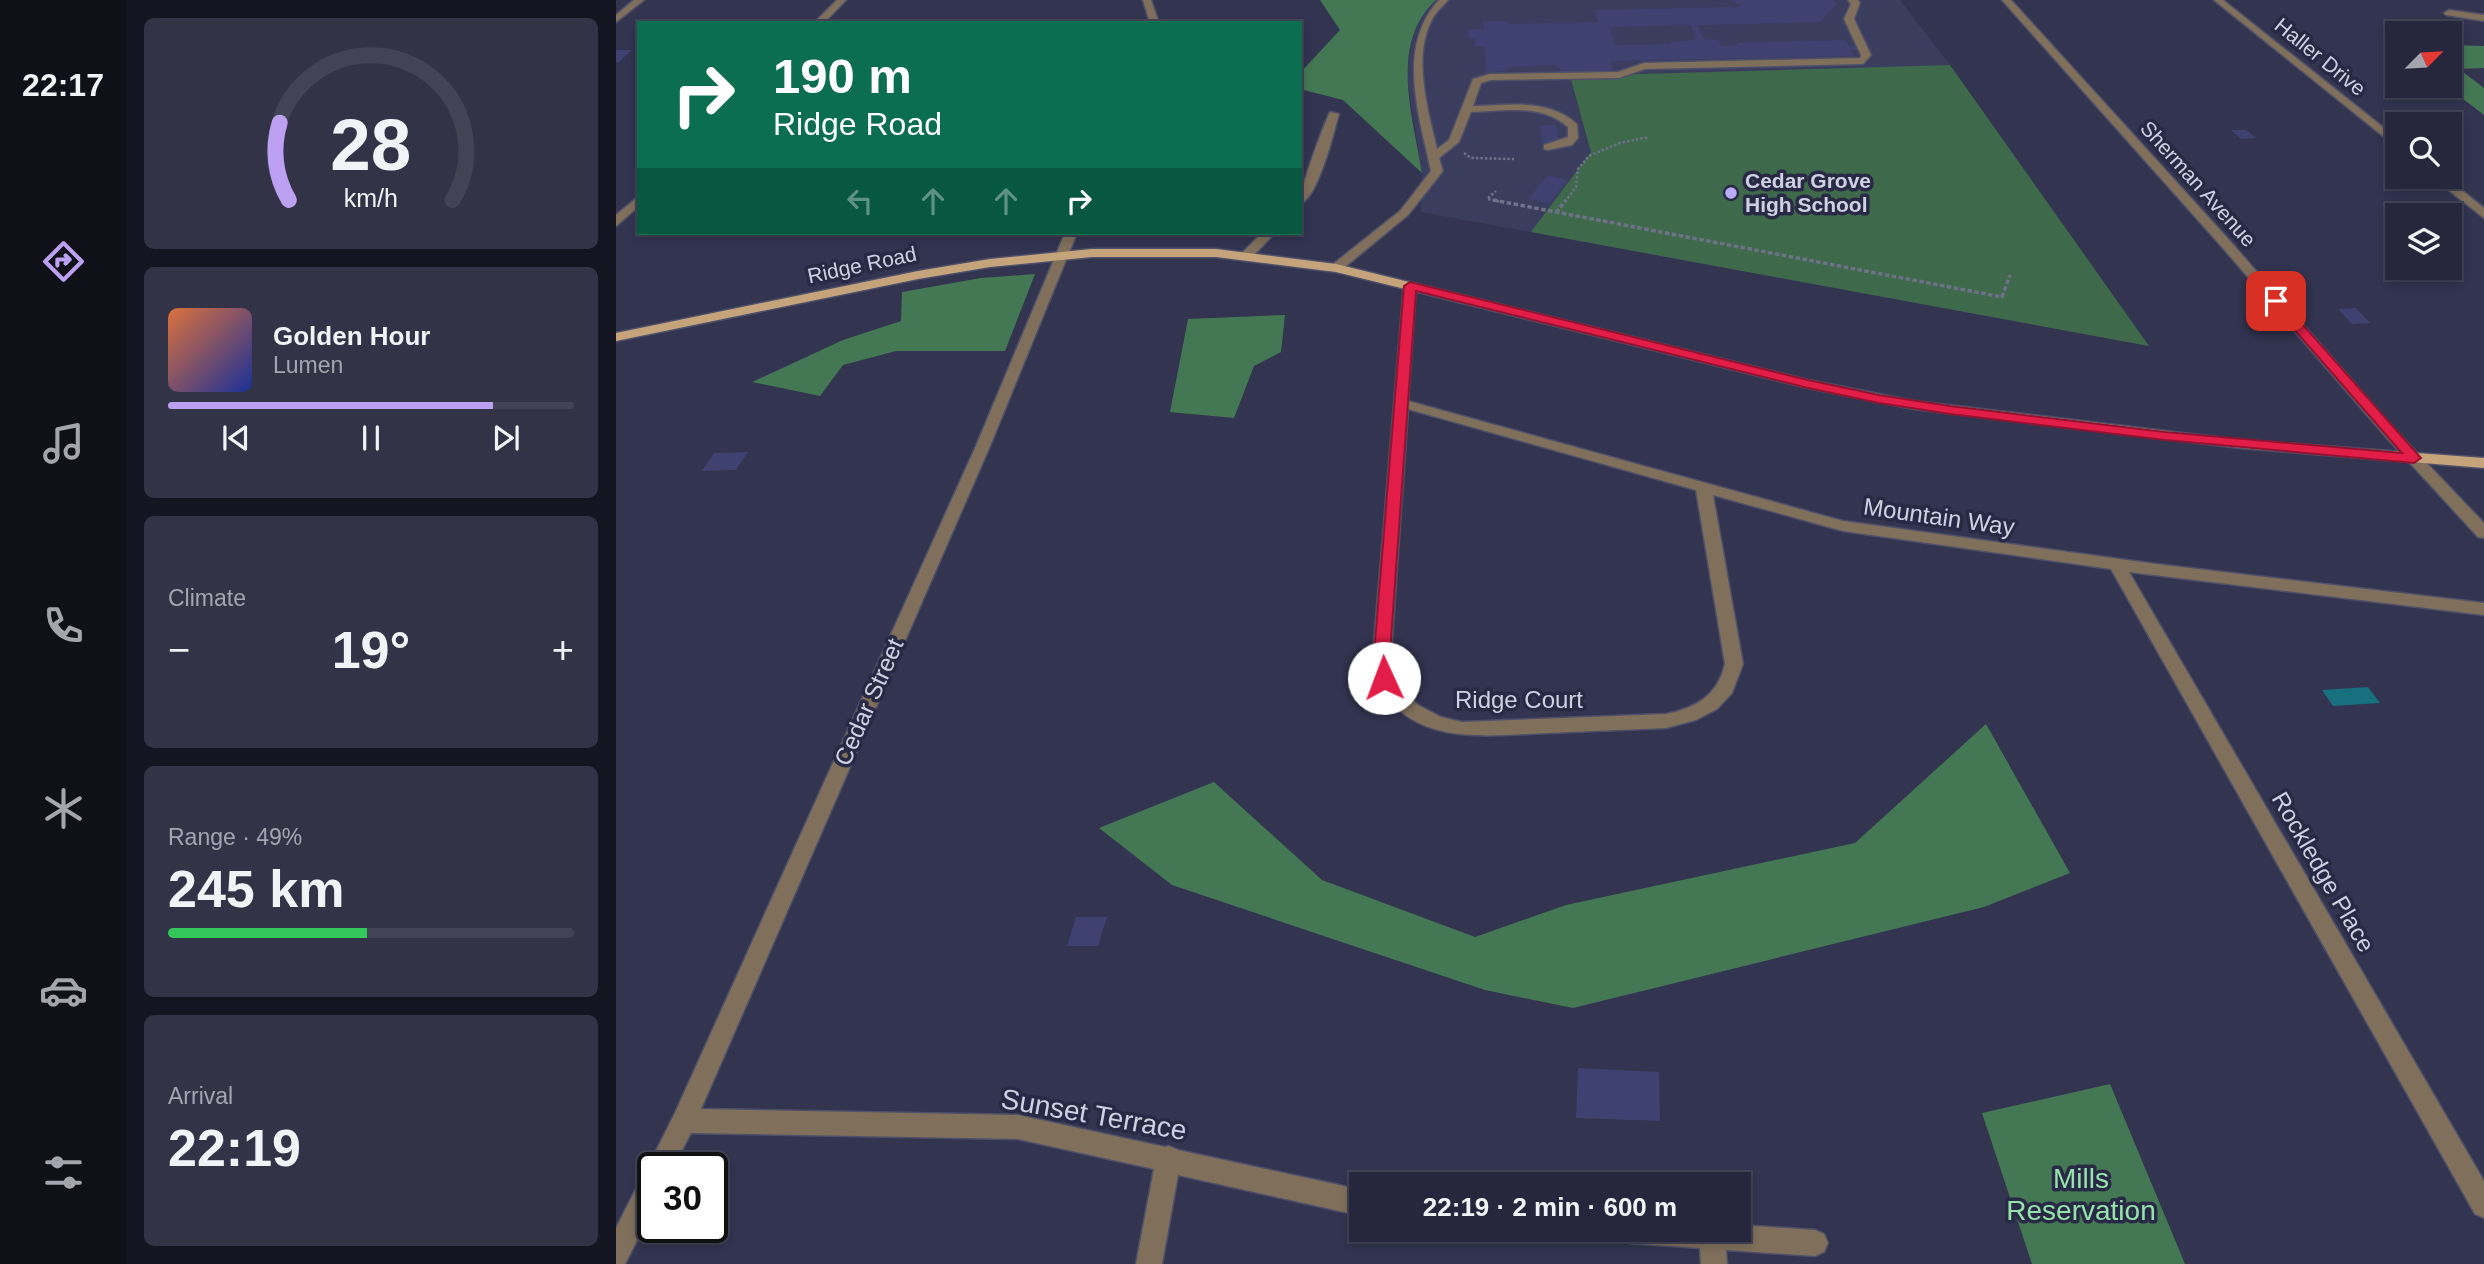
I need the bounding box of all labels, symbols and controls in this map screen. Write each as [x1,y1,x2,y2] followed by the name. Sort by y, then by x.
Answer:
[2270,13,2370,100] street label: Haller Drive
[2385,21,2462,98] north arrow
[2385,21,2462,280] map controls
[658,49,749,140] icon: right
[773,49,912,103] text: 190 m
[22,67,104,103] text: 22:17
[331,104,411,185] text: 28
[773,106,942,142] text: Ridge Road
[2385,112,2462,189] button: search
[2136,116,2261,251] street label: Sherman Avenue
[1745,169,1871,216] place label: Cedar Grove High School
[841,182,879,220] icon: left
[914,182,952,220] icon: ahead
[987,182,1025,220] icon: ahead
[1060,182,1098,220] icon: right
[344,183,398,211] text: km/h
[1723,185,1739,201] marker: Cedar Grove High School
[2385,203,2462,280] button: layers
[39,237,88,286] icon: directions
[805,242,919,287] street label: Ridge Road
[2246,271,2306,331] pin
[2257,282,2295,320] icon: arrive
[273,321,430,351] text: Golden Hour
[273,352,343,378] text: Lumen
[39,419,88,468] icon: music
[217,419,255,457] icon: previous
[352,419,390,457] icon: pause
[487,419,525,457] icon: next
[1862,493,2016,540] street label: Mountain Way
[168,585,246,611] text: Climate
[39,601,88,650] icon: phone
[332,621,410,679] text: 19°
[168,629,190,671] text: −
[552,629,574,671] text: +
[829,634,909,769] street label: Cedar Street
[1347,641,1421,715] position arrow
[1455,686,1583,713] street label: Ridge Court
[39,784,88,833] icon: climate
[2267,787,2380,956] street label: Rockledge Place
[168,824,302,850] text: Range · 49%
[168,860,344,918] text: 245 km
[39,966,88,1015] icon: car
[168,1083,233,1109] text: Arrival
[999,1083,1189,1146] street label: Sunset Terrace
[168,1119,301,1177] text: 22:19
[39,1148,88,1197] icon: filters
[637,1152,728,1243] speed limit sign: 30
[2006,1163,2156,1226] park label: Mills Reservation
[1423,1192,1677,1222] text: 22:19 · 2 min · 600 m

